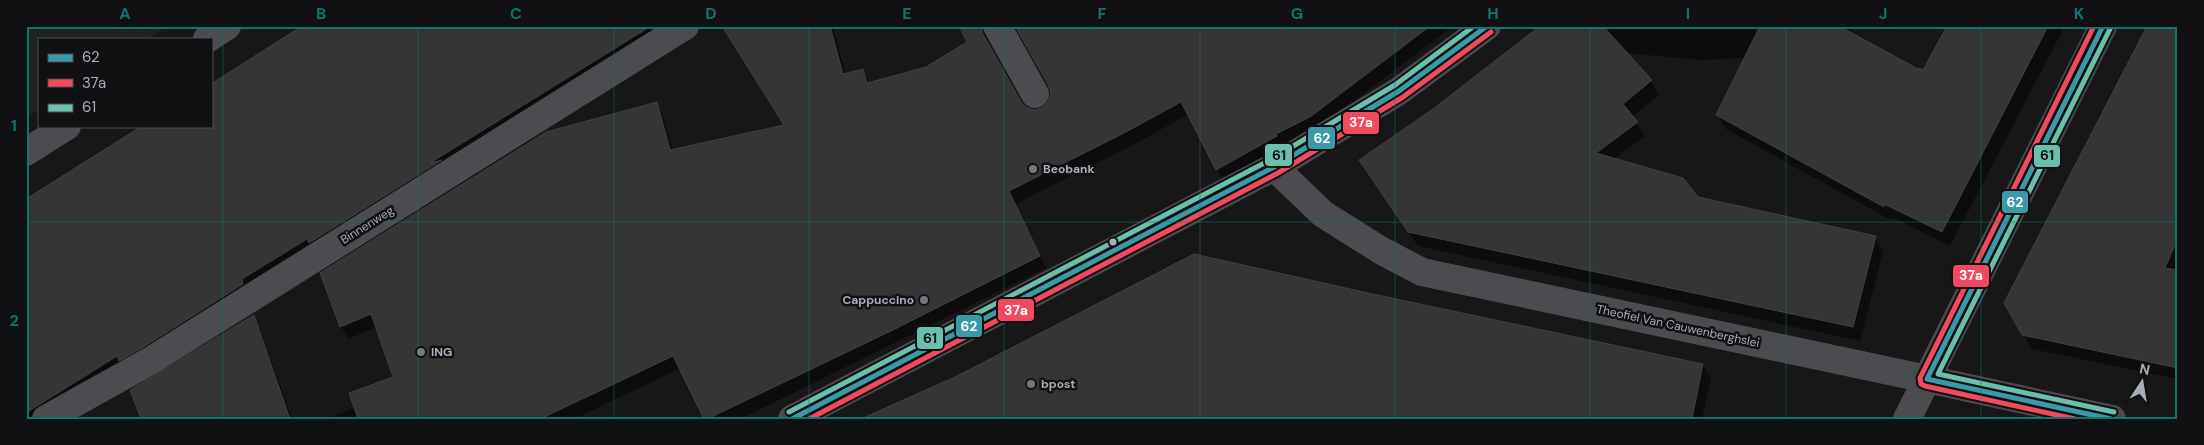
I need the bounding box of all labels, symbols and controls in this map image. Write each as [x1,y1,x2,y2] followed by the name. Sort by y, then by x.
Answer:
[119,3,131,24] text: A
[316,3,326,24] text: B
[510,3,522,24] text: C
[705,3,717,24] text: D
[902,3,912,24] text: E
[1098,3,1107,24] text: F
[1291,3,1303,24] text: G
[1487,3,1499,24] text: H
[1686,3,1690,24] text: I
[1879,3,1887,24] text: J
[2074,3,2085,24] text: K
[38,38,212,128] legend
[82,47,100,67] text: 62
[82,73,106,93] text: 37a
[82,97,96,117] text: 61
[1342,111,1380,135] line badge: 37a
[1349,113,1373,131] text: 37a
[11,115,17,136] text: 1
[1307,126,1336,150] line badge: 62
[1314,129,1330,147] text: 62
[1264,143,1293,167] line badge: 61
[2033,144,2061,168] line badge: 61
[1272,146,1286,164] text: 61
[2040,146,2054,164] text: 61
[1043,161,1094,177] place label: Beobank
[1027,163,1039,175] marker: Beobank
[2001,190,2029,214] line badge: 62
[2007,193,2023,211] text: 62
[337,202,397,248] street label: Binnenweg
[1108,237,1118,247] unlabelled marker
[1952,264,1990,288] line badge: 37a
[1959,266,1983,284] text: 37a
[842,292,914,308] place label: Cappuccino
[918,294,930,306] marker: Cappuccino
[997,298,1035,322] line badge: 37a
[1004,301,1028,319] text: 37a
[1595,301,1761,351] street label: Theofiel Van Cauwenberghslei
[9,310,19,331] text: 2
[955,314,983,338] line badge: 62
[961,317,977,335] text: 62
[916,326,944,350] line badge: 61
[923,329,937,347] text: 61
[431,344,452,360] place label: ING
[415,346,427,358] marker: ING
[2116,358,2166,408] north arrow
[2138,359,2152,379] text: N
[1041,376,1075,392] place label: bpost
[1025,378,1037,390] marker: bpost

